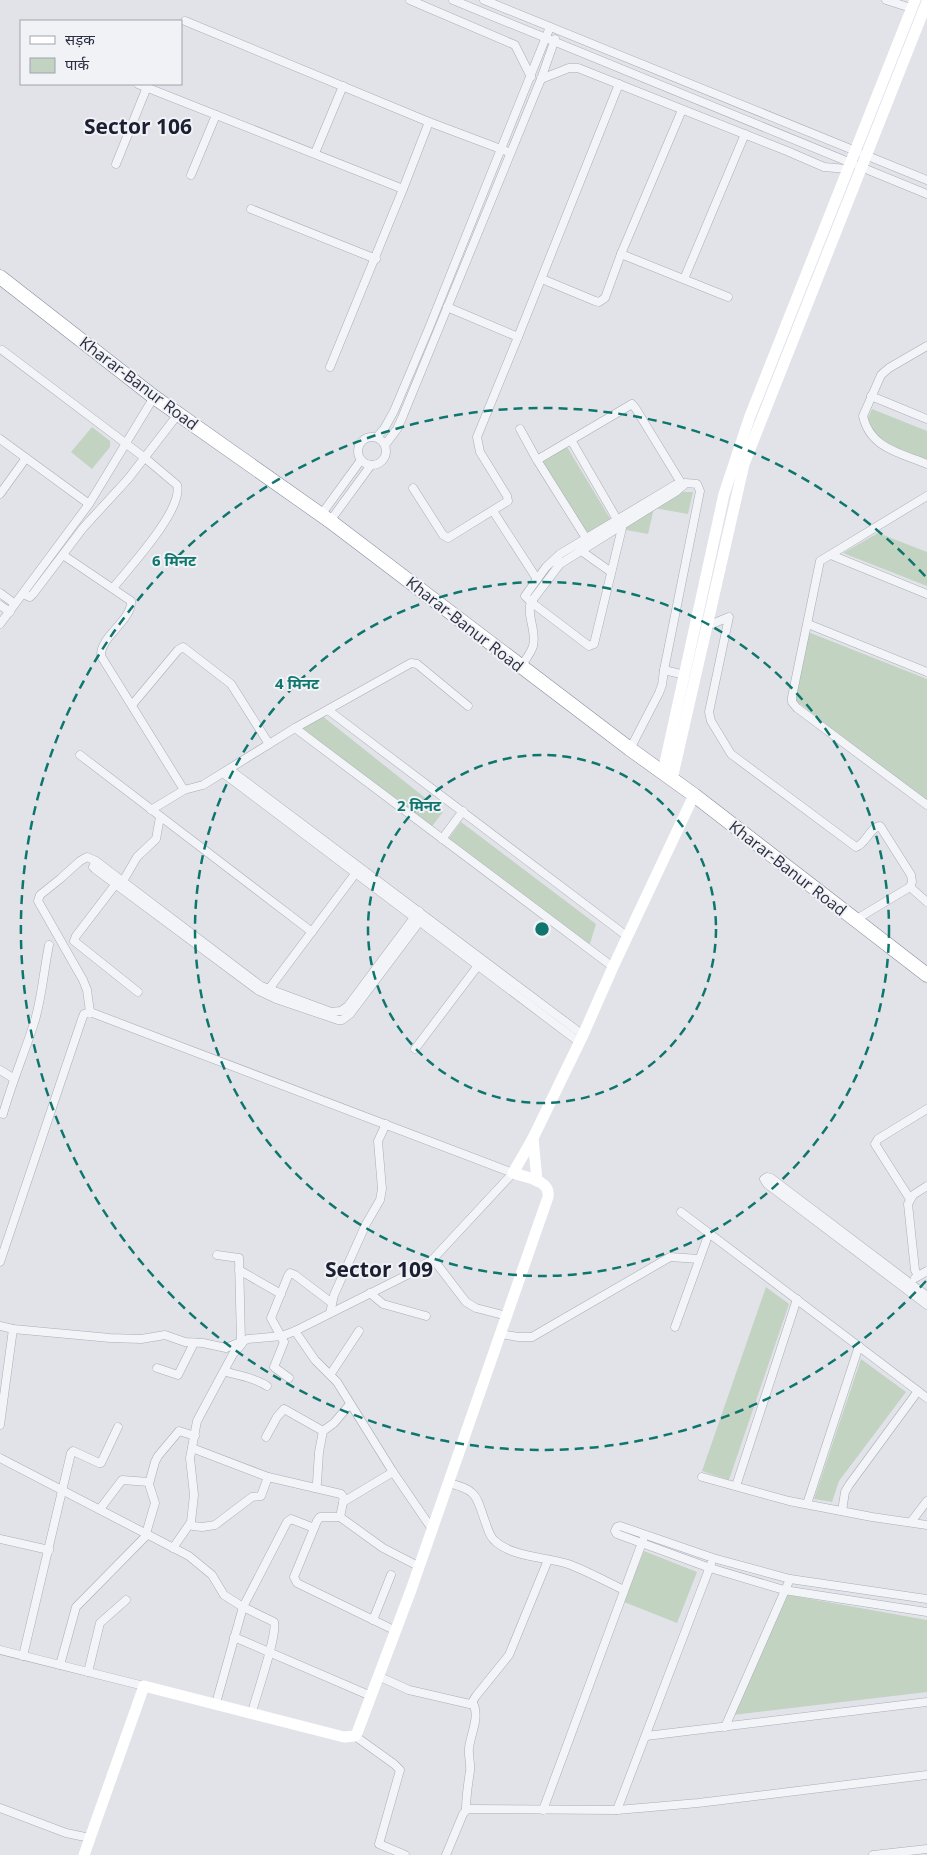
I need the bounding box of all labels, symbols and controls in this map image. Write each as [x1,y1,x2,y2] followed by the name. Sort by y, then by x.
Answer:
[20,20,182,85] legend
[65,29,95,49] text: सड़क
[65,54,89,74] text: पार्क
[84,112,192,140] district label: Sector 106
[75,331,203,435] street label: Kharar-Banur Road
[152,550,197,570] text: 6 मिनट
[402,571,528,677] street label: Kharar-Banur Road
[275,673,320,693] text: 4 मिनट
[397,795,442,815] text: 2 मिनट
[725,815,851,921] street label: Kharar-Banur Road
[533,920,551,938] centre of rings
[325,1255,433,1283] district label: Sector 109

